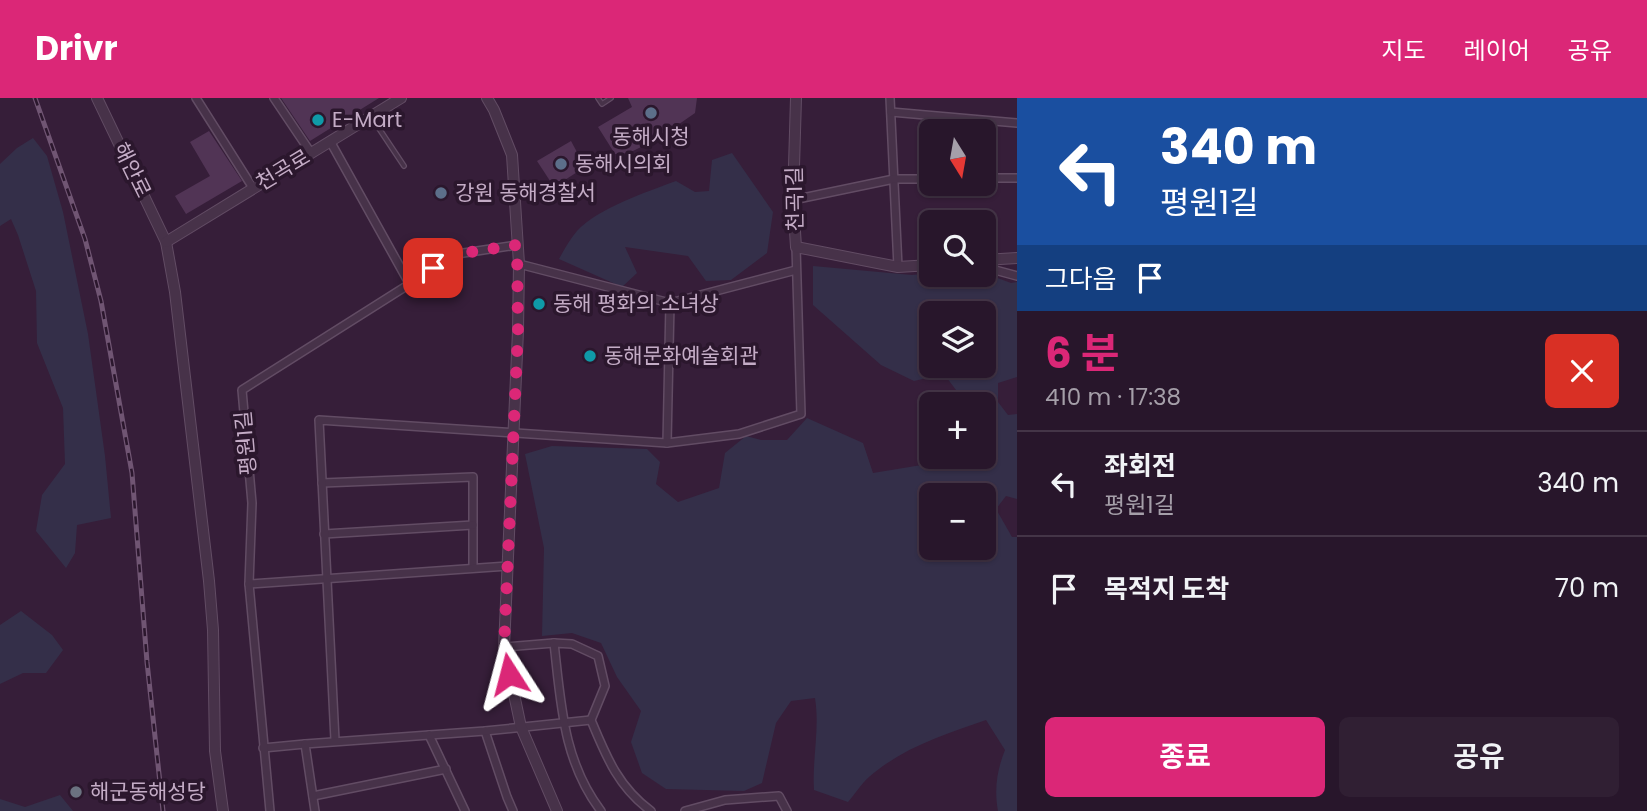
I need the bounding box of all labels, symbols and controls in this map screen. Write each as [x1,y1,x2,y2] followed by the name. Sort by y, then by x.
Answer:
[35,25,118,72] text: Drivr
[1381,34,1426,67] text: 지도
[1464,34,1530,67] text: 레이어
[1568,34,1612,67] text: 공유
[332,105,402,134] place label: E-Mart
[643,105,659,121] marker: 동해시청
[310,112,326,128] marker: E-Mart
[1160,113,1317,181] text: 340 m
[919,119,996,196] north arrow
[919,119,996,560] map controls
[612,122,690,151] place label: 동해시청
[1045,126,1136,217] icon: left
[107,137,158,202] street label: 해안로
[250,142,315,197] street label: 천곡로
[575,149,672,178] place label: 동해시의회
[553,156,569,172] marker: 동해시의회
[779,166,810,232] street label: 천곡1길
[455,178,596,207] place label: 강원 동해경찰서
[1160,180,1259,225] text: 평원1길
[433,185,449,201] marker: 강원 동해경찰서
[919,210,996,287] button: search
[403,238,463,298] pin
[414,249,452,287] icon: arrive
[1131,259,1169,297] icon: arrive
[1045,261,1117,297] text: 그다음
[553,289,719,318] place label: 동해 평화의 소녀상
[531,296,547,312] marker: 동해 평화의 소녀상
[919,301,996,378] button: layers
[1045,324,1119,383] text: 6 분
[1545,334,1619,408] button: close
[604,341,759,370] place label: 동해문화예술회관
[582,348,598,364] marker: 동해문화예술회관
[1045,381,1181,413] text: 410 m · 17:38
[919,392,996,469] button: +
[228,410,263,477] street label: 평원1길
[1104,448,1176,484] text: 좌회전
[1045,465,1083,503] icon: left
[1537,465,1619,501] text: 340 m
[919,483,996,560] button: −
[1104,489,1175,521] text: 평원1길
[1045,570,1083,608] icon: arrive
[1555,570,1619,606] text: 70 m
[1104,571,1229,607] text: 목적지 도착
[472,637,546,711] position arrow
[1045,717,1325,797] button: 종료
[1339,717,1619,797] button: 공유
[90,777,206,806] place label: 해군동해성당
[68,784,84,800] marker: 해군동해성당

